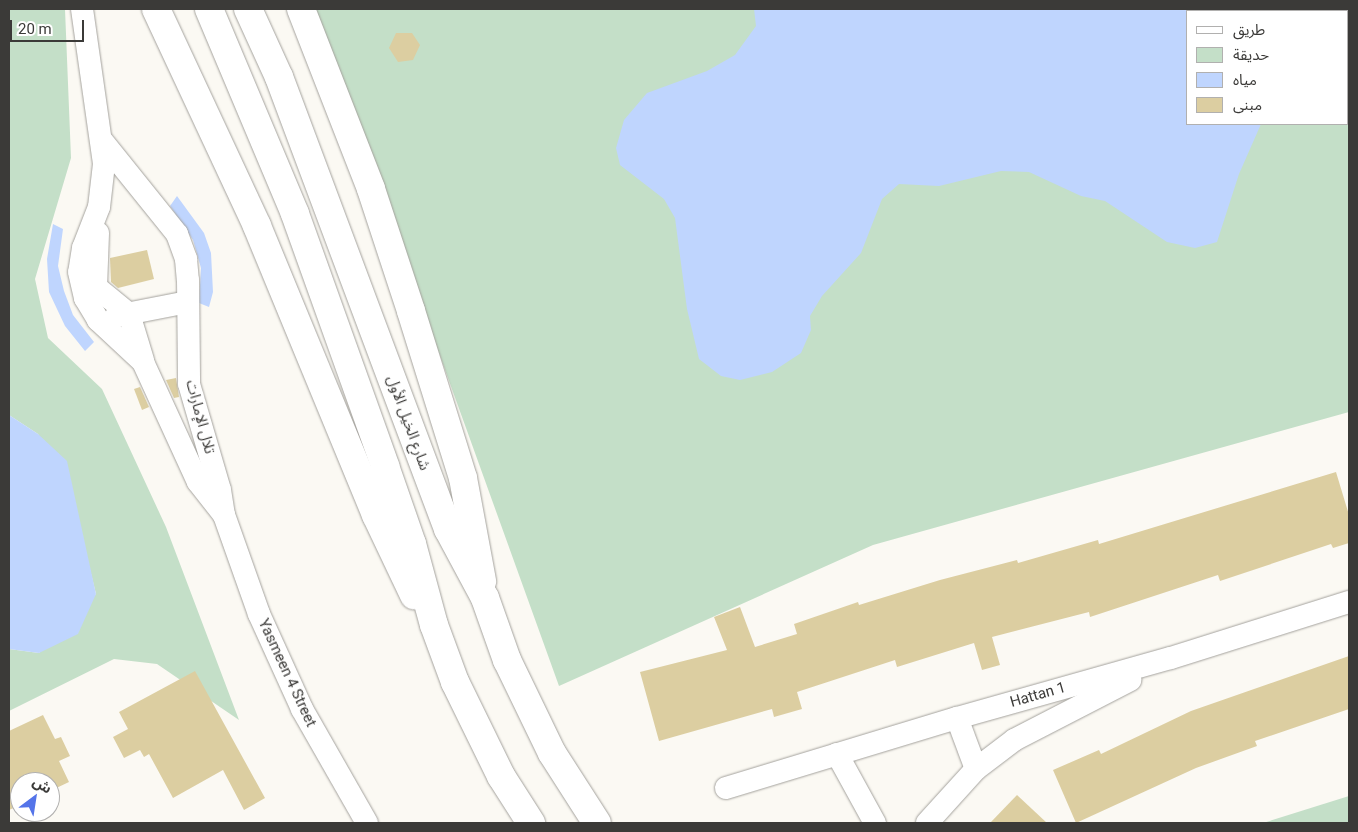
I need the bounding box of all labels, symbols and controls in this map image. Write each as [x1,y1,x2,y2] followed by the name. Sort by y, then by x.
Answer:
[12,10,86,42] scale bar
[1186,10,1348,125] legend
[18,20,52,38] text: 20 m
[1233,21,1265,39] text: طريق
[1233,46,1269,64] text: حديقة
[1233,71,1257,89] text: مياه
[1233,96,1262,114] text: مبنى
[382,373,434,473] street label: شارع الخيل الأول
[182,378,218,456] street label: تلال الإمارات
[254,616,320,730] street label: Yasmeen 4 Street
[1008,678,1068,712] street label: Hattan 1
[10,772,60,822] north arrow
[30,773,55,797] text: ش

